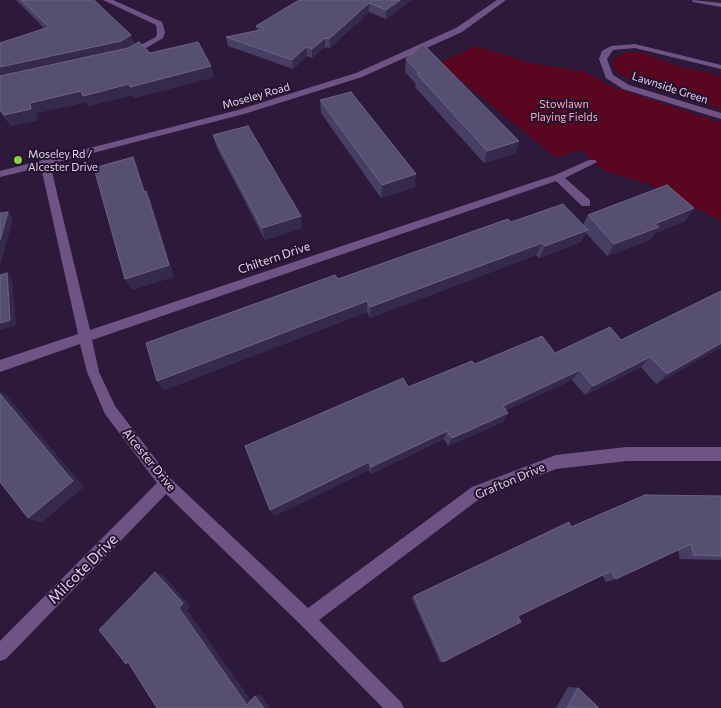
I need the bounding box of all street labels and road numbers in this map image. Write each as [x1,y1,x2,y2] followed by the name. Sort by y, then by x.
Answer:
[630,69,710,107] street label: Lawnside Green
[221,80,291,112] street label: Moseley Road
[236,239,312,277] street label: Chiltern Drive
[119,426,179,494] street label: Alcester Drive
[473,460,547,502] street label: Grafton Drive
[44,530,122,608] street label: Milcote Drive

